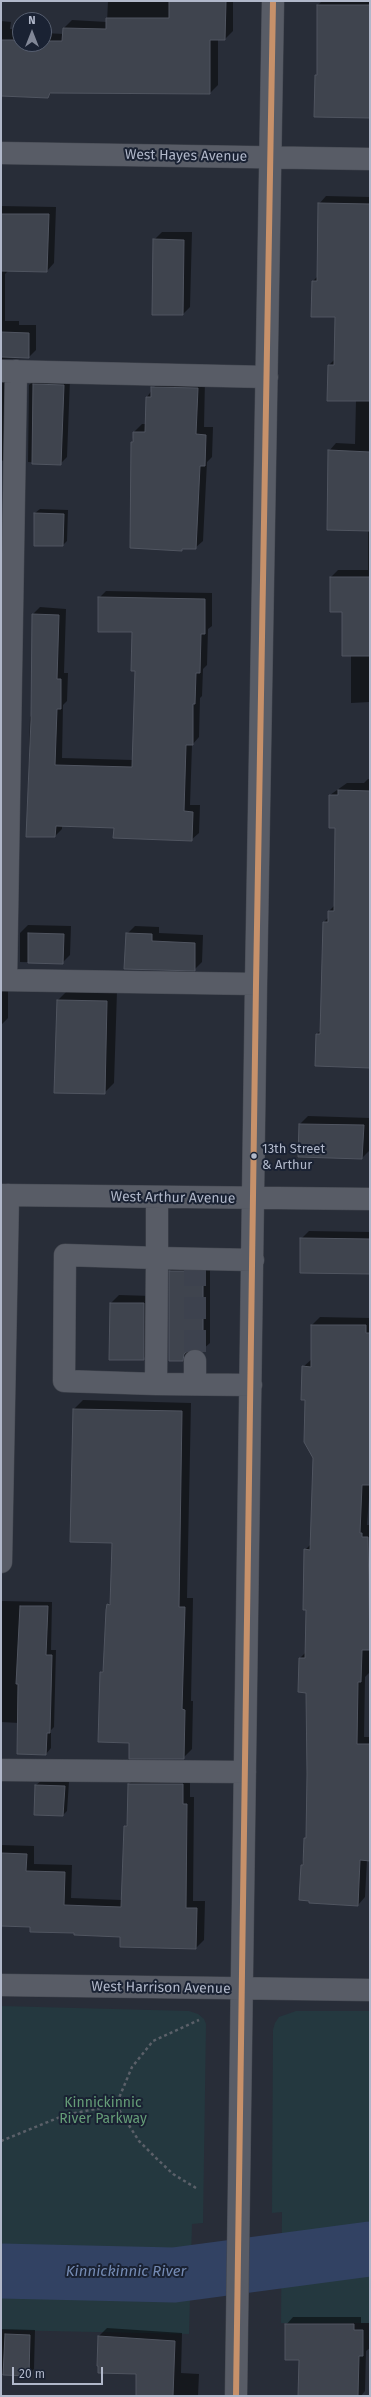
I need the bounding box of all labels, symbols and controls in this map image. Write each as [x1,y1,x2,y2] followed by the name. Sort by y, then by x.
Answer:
[12,12,52,52] north arrow
[28,14,36,27] text: N
[125,147,247,165] street label: West Hayes Avenue
[262,1141,325,1172] place label: 13th Street & Arthur
[249,1151,259,1161] marker: 13th Street & Arthur
[110,1189,236,1207] street label: West Arthur Avenue
[91,1978,231,1998] street label: West Harrison Avenue
[59,2095,147,2128] park label: Kinnickinnic River Parkway
[66,2263,186,2281] water label: Kinnickinnic River
[14,2359,105,2385] scale bar
[19,2367,45,2381] text: 20 m

